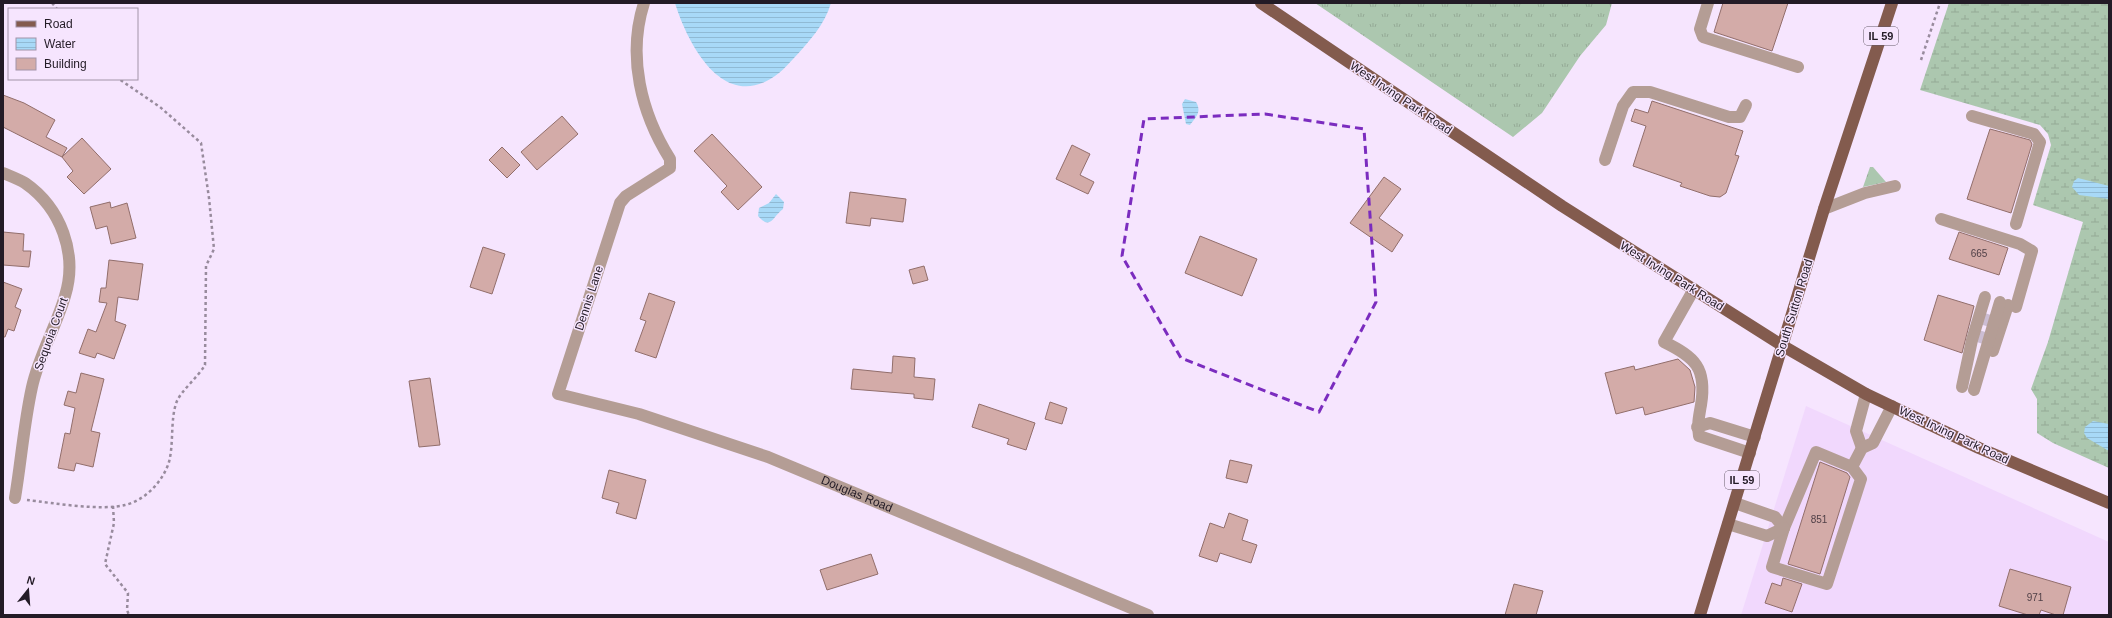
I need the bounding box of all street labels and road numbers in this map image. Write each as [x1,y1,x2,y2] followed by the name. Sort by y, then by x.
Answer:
[1864,27,1898,45] road number: IL 59
[1347,59,1455,137] street label: West Irving Park Road
[1617,238,1727,314] street label: West Irving Park Road
[1772,257,1816,359] street label: South Sutton Road
[572,263,606,332] street label: Dennis Lane
[31,295,71,372] street label: Sequoia Court
[1897,403,2011,467] street label: West Irving Park Road
[1725,471,1759,489] road number: IL 59
[819,473,895,515] street label: Douglas Road

